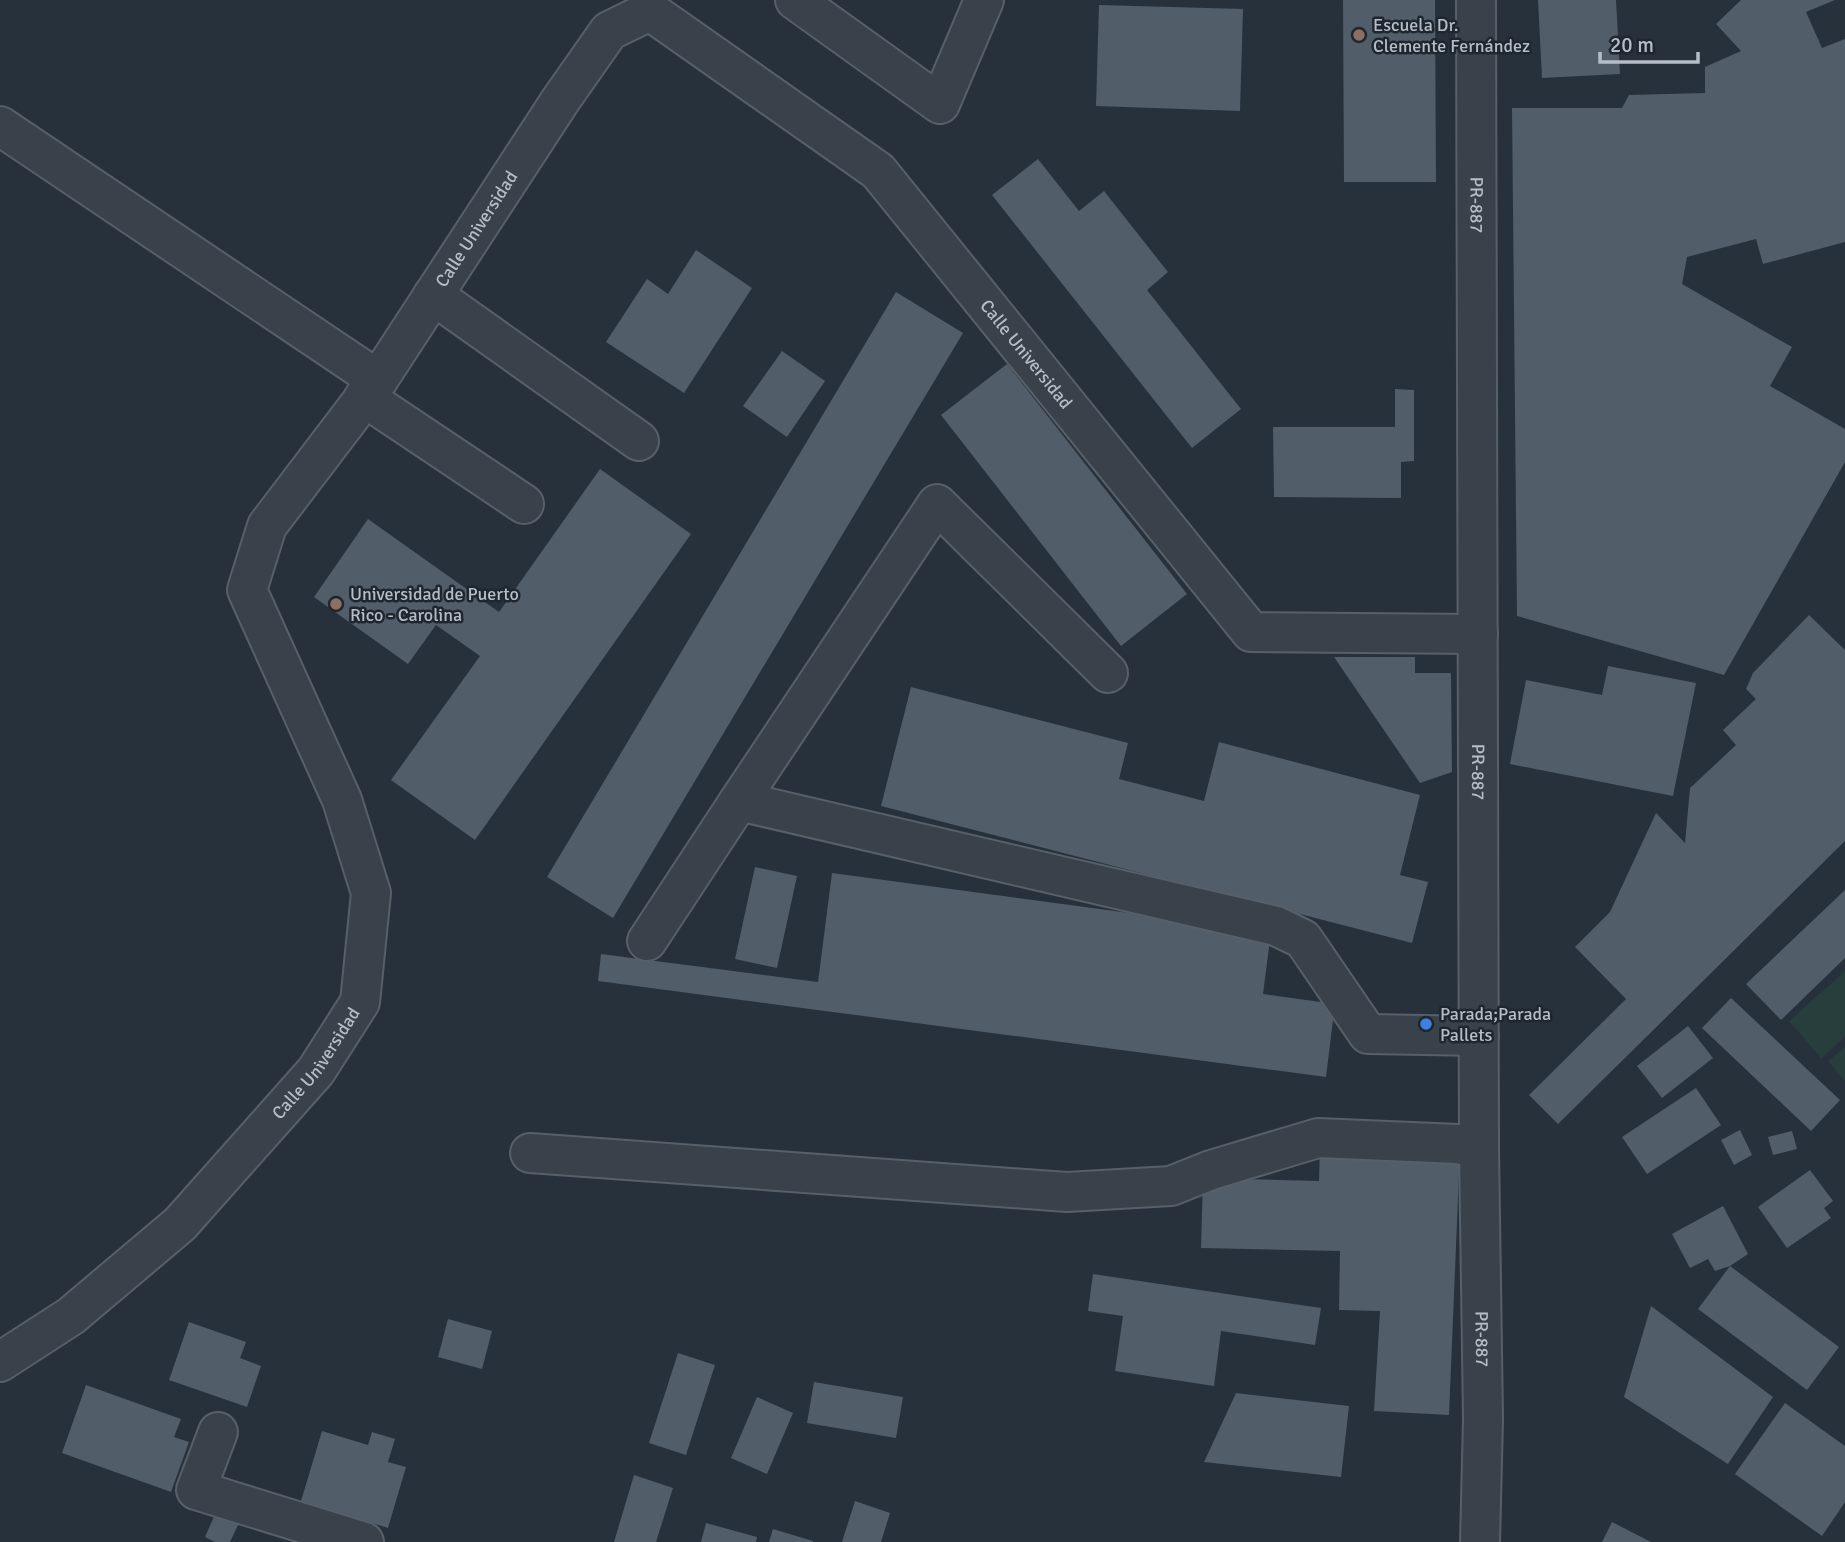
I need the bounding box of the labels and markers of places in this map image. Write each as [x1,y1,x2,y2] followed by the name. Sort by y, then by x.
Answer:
[1373,14,1530,57] place label: Escuela Dr. Clemente Fernández
[1351,27,1367,43] marker: Escuela Dr. Clemente Fernández
[350,583,519,626] place label: Universidad de Puerto Rico - Carolina
[328,596,344,612] marker: Universidad de Puerto Rico - Carolina
[1440,1003,1551,1046] place label: Parada;Parada Pallets
[1418,1016,1434,1032] marker: Parada;Parada Pallets

